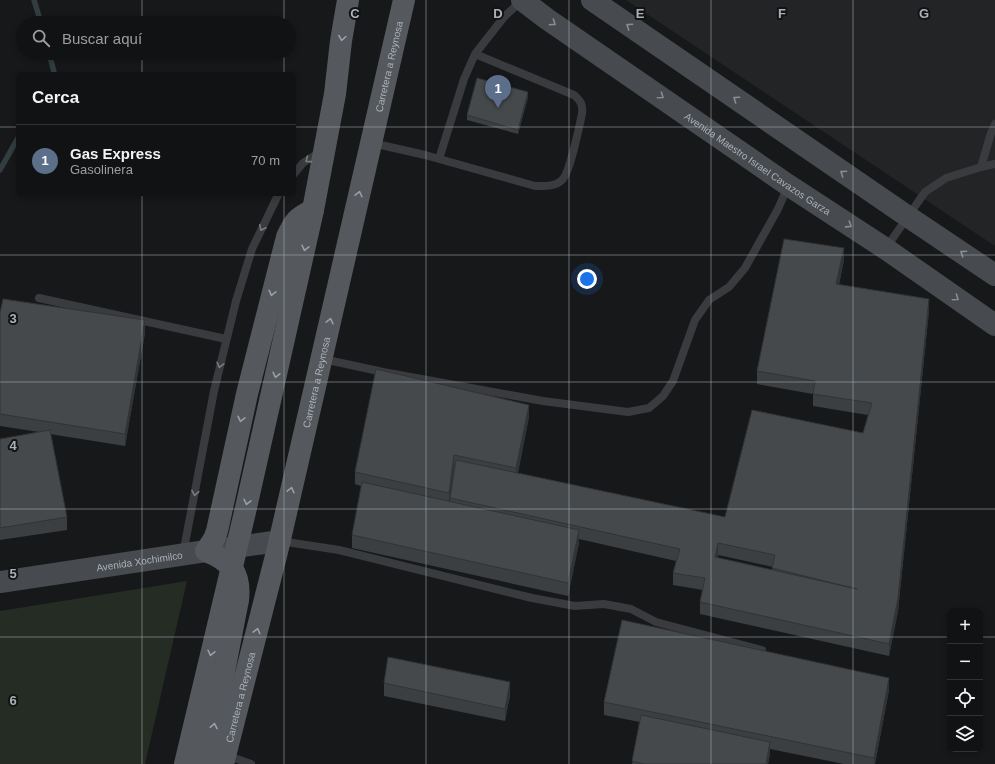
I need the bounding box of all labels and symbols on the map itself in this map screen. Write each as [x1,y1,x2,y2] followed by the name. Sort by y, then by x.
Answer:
[350,6,360,21] text: C
[493,6,503,21] text: D
[636,6,645,21] text: E
[778,6,786,21] text: F
[919,6,929,21] text: G
[549,18,556,26] one-way arrow
[373,20,405,113] street label: Carretera a Reynosa
[626,23,633,30] one-way arrow
[338,35,346,41] one-way arrow
[485,75,511,108] pin: 1
[656,91,663,98] one-way arrow
[733,96,740,104] one-way arrow
[683,110,833,217] street label: Avenida Maestro Israel Cavazos Garza
[305,155,312,163] one-way arrow
[841,171,848,178] one-way arrow
[355,191,363,197] one-way arrow
[845,220,852,228] one-way arrow
[259,224,267,231] one-way arrow
[301,245,309,252] one-way arrow
[960,251,967,258] one-way arrow
[577,269,597,289] your location
[268,289,277,296] one-way arrow
[952,293,959,301] one-way arrow
[9,311,17,326] text: 3
[326,317,334,324] one-way arrow
[300,335,332,429] street label: Carretera a Reynosa
[216,361,225,368] one-way arrow
[272,371,281,378] one-way arrow
[237,415,246,422] one-way arrow
[9,438,17,453] text: 4
[287,486,295,493] one-way arrow
[191,490,199,496] one-way arrow
[244,499,252,505] one-way arrow
[96,549,184,573] street label: Avenida Xochimilco
[9,566,17,581] text: 5
[252,628,261,635] one-way arrow
[208,649,216,656] one-way arrow
[223,650,257,744] street label: Carretera a Reynosa
[9,693,17,708] text: 6
[209,723,217,729] one-way arrow

